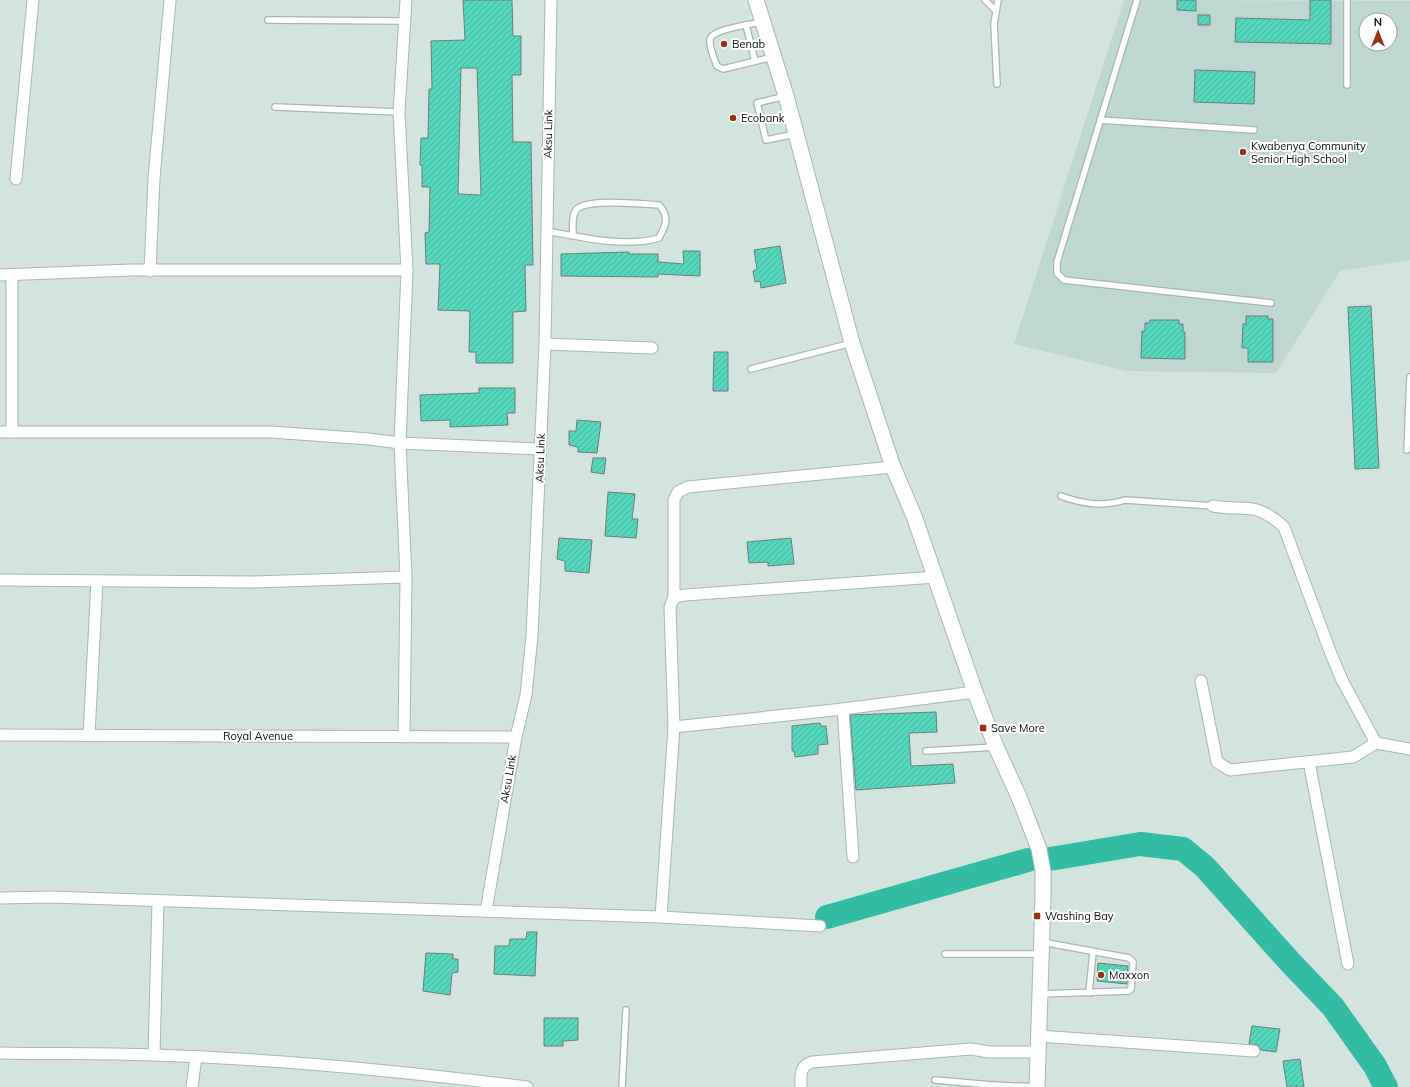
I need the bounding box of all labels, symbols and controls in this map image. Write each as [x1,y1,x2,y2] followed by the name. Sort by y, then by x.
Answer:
[1358,12,1398,52] north arrow
[1374,15,1382,29] text: N
[732,37,766,51] place label: Benab
[719,39,729,49] marker: Benab
[541,109,555,159] street label: Aksu Link
[741,111,785,125] place label: Ecobank
[728,113,738,123] marker: Ecobank
[1251,139,1366,166] place label: Kwabenya Community Senior High School
[1238,147,1248,157] marker: Kwabenya Community Senior High School
[532,433,548,483] street label: Aksu Link
[991,721,1045,735] place label: Save More
[978,723,988,733] marker: Save More
[223,729,293,743] street label: Royal Avenue
[497,753,519,804] street label: Aksu Link
[1045,909,1114,923] place label: Washing Bay
[1032,911,1042,921] marker: Washing Bay
[1109,968,1149,982] place label: Maxxon
[1096,970,1106,980] marker: Maxxon

